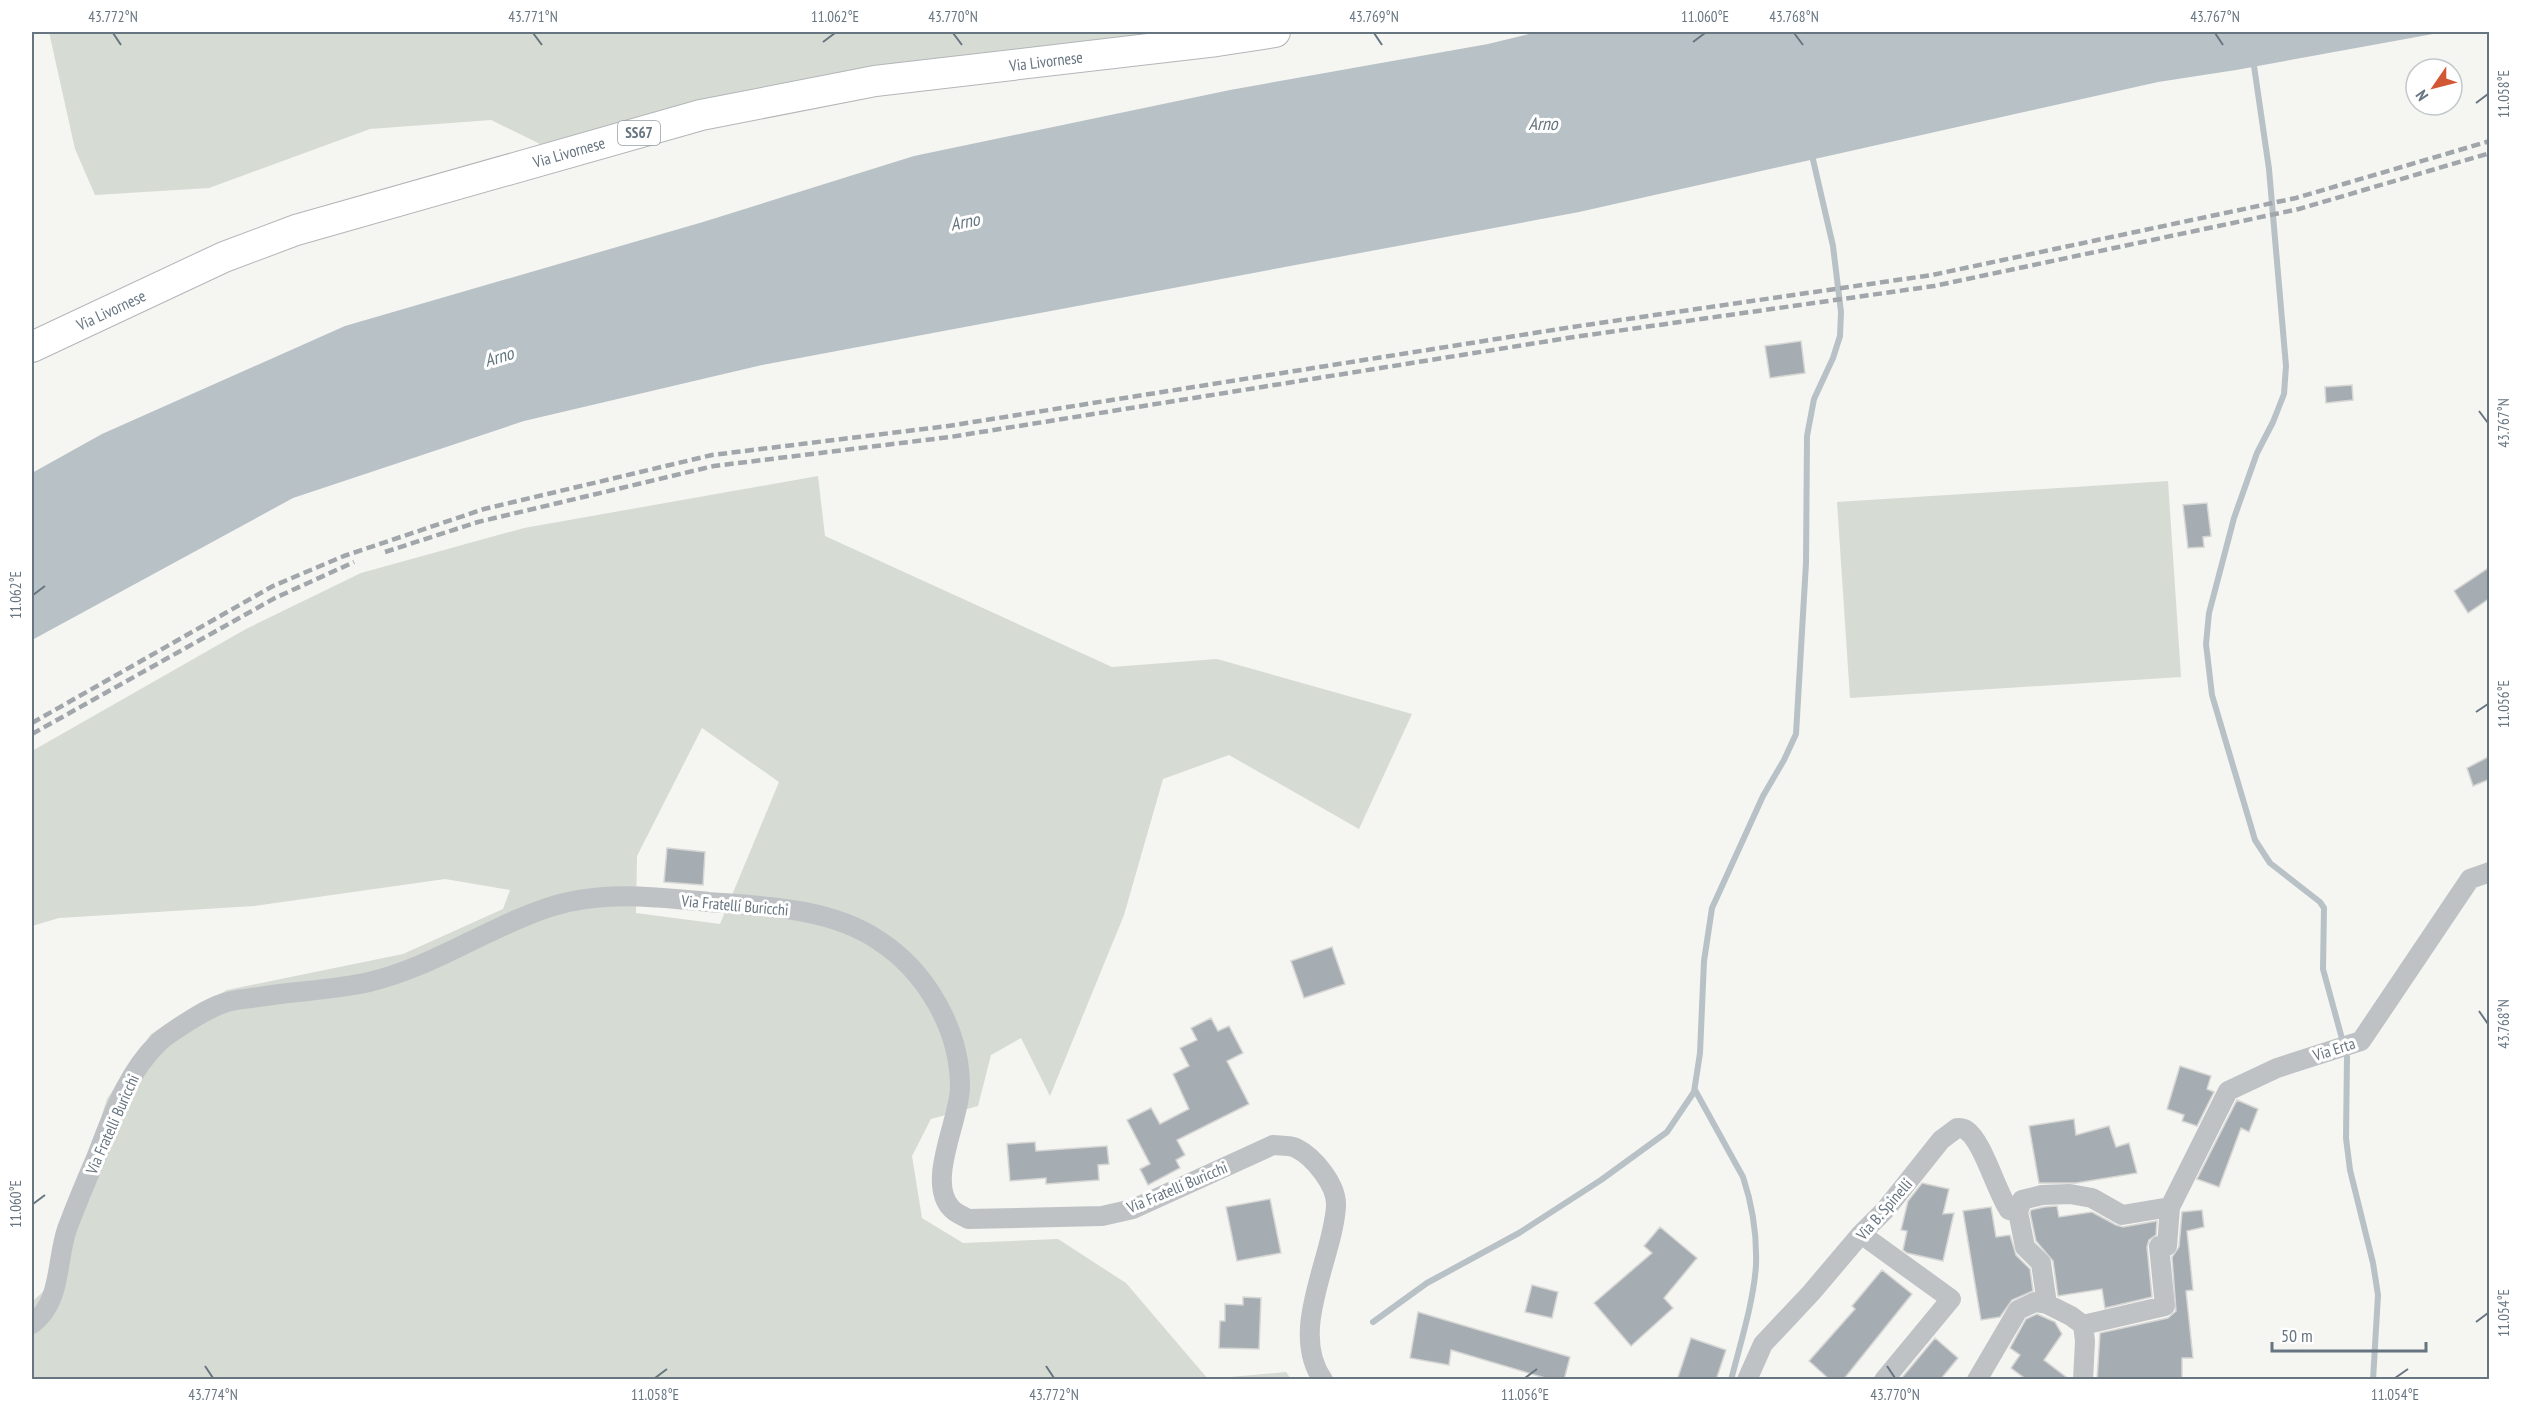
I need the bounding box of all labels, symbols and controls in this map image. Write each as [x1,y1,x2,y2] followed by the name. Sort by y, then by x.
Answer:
[88,7,138,26] text: 43.772°N
[508,7,558,26] text: 43.771°N
[811,7,859,26] text: 11.062°E
[928,7,978,26] text: 43.770°N
[1349,7,1399,26] text: 43.769°N
[1681,7,1729,26] text: 11.060°E
[1769,7,1819,26] text: 43.768°N
[2190,7,2240,26] text: 43.767°N
[1007,47,1084,76] street label: Via Livornese
[2404,57,2464,117] north arrow
[2494,70,2513,118] text: 11.058°E
[2411,86,2432,105] text: N
[1528,112,1559,135] water label: Arno
[618,121,660,145] road number: SS67
[530,132,607,172] street label: Via Livornese
[948,207,983,236] water label: Arno
[72,285,149,335] street label: Via Livornese
[482,341,517,372] water label: Arno
[2494,398,2513,448] text: 43.767°N
[6,571,25,619] text: 11.062°E
[2494,680,2513,728] text: 11.056°E
[680,890,789,920] street label: Via Fratelli Buricchi
[2494,999,2513,1049] text: 43.768°N
[2309,1033,2358,1065] street label: Via Erta
[81,1071,143,1178] street label: Via Fratelli Buricchi
[1123,1157,1230,1218] street label: Via Fratelli Buricchi
[1851,1174,1916,1245] street label: Via B. Spinelli
[6,1180,25,1228] text: 11.060°E
[2494,1289,2513,1337] text: 11.054°E
[2272,1315,2426,1353] scale bar
[2281,1324,2313,1347] text: 50 m
[188,1385,238,1404] text: 43.774°N
[631,1385,679,1404] text: 11.058°E
[1029,1385,1079,1404] text: 43.772°N
[1501,1385,1549,1404] text: 11.056°E
[1870,1385,1920,1404] text: 43.770°N
[2371,1385,2419,1404] text: 11.054°E

